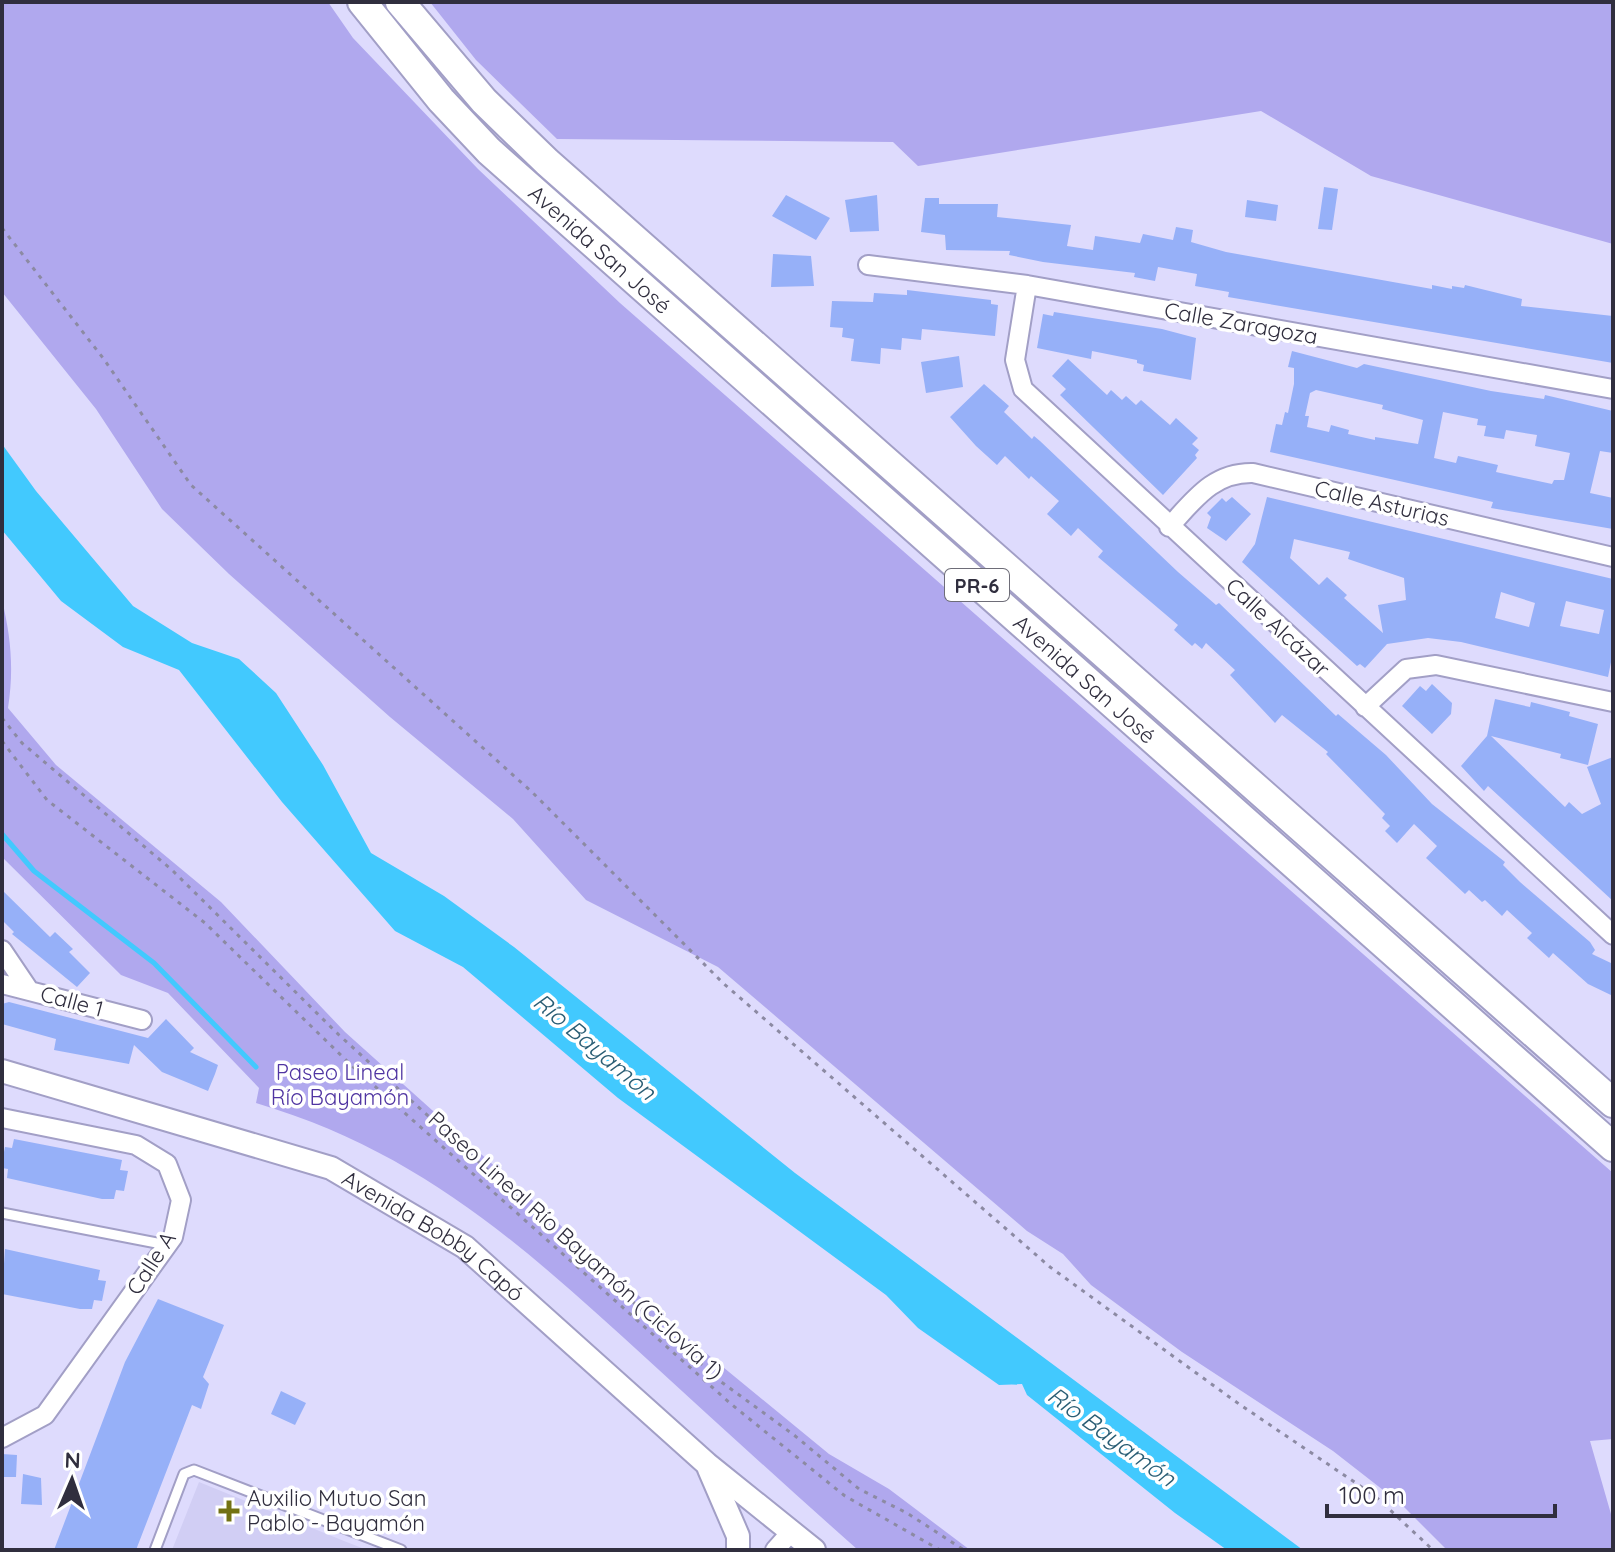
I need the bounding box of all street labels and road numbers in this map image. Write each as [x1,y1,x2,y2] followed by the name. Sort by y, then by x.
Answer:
[523,179,677,320] street label: Avenida San José
[1162,296,1320,350] street label: Calle Zaragoza
[1312,474,1452,532] street label: Calle Asturias
[945,569,1009,601] road number: PR-6
[1220,572,1336,683] street label: Calle Alcázar
[1008,609,1162,749] street label: Avenida San José
[37,979,107,1023] street label: Calle 1
[423,1105,729,1385] street label: Paseo Lineal Río Bayamón (Ciclovía 1)
[337,1164,530,1307] street label: Avenida Bobby Capó
[120,1226,182,1300] street label: Calle A

